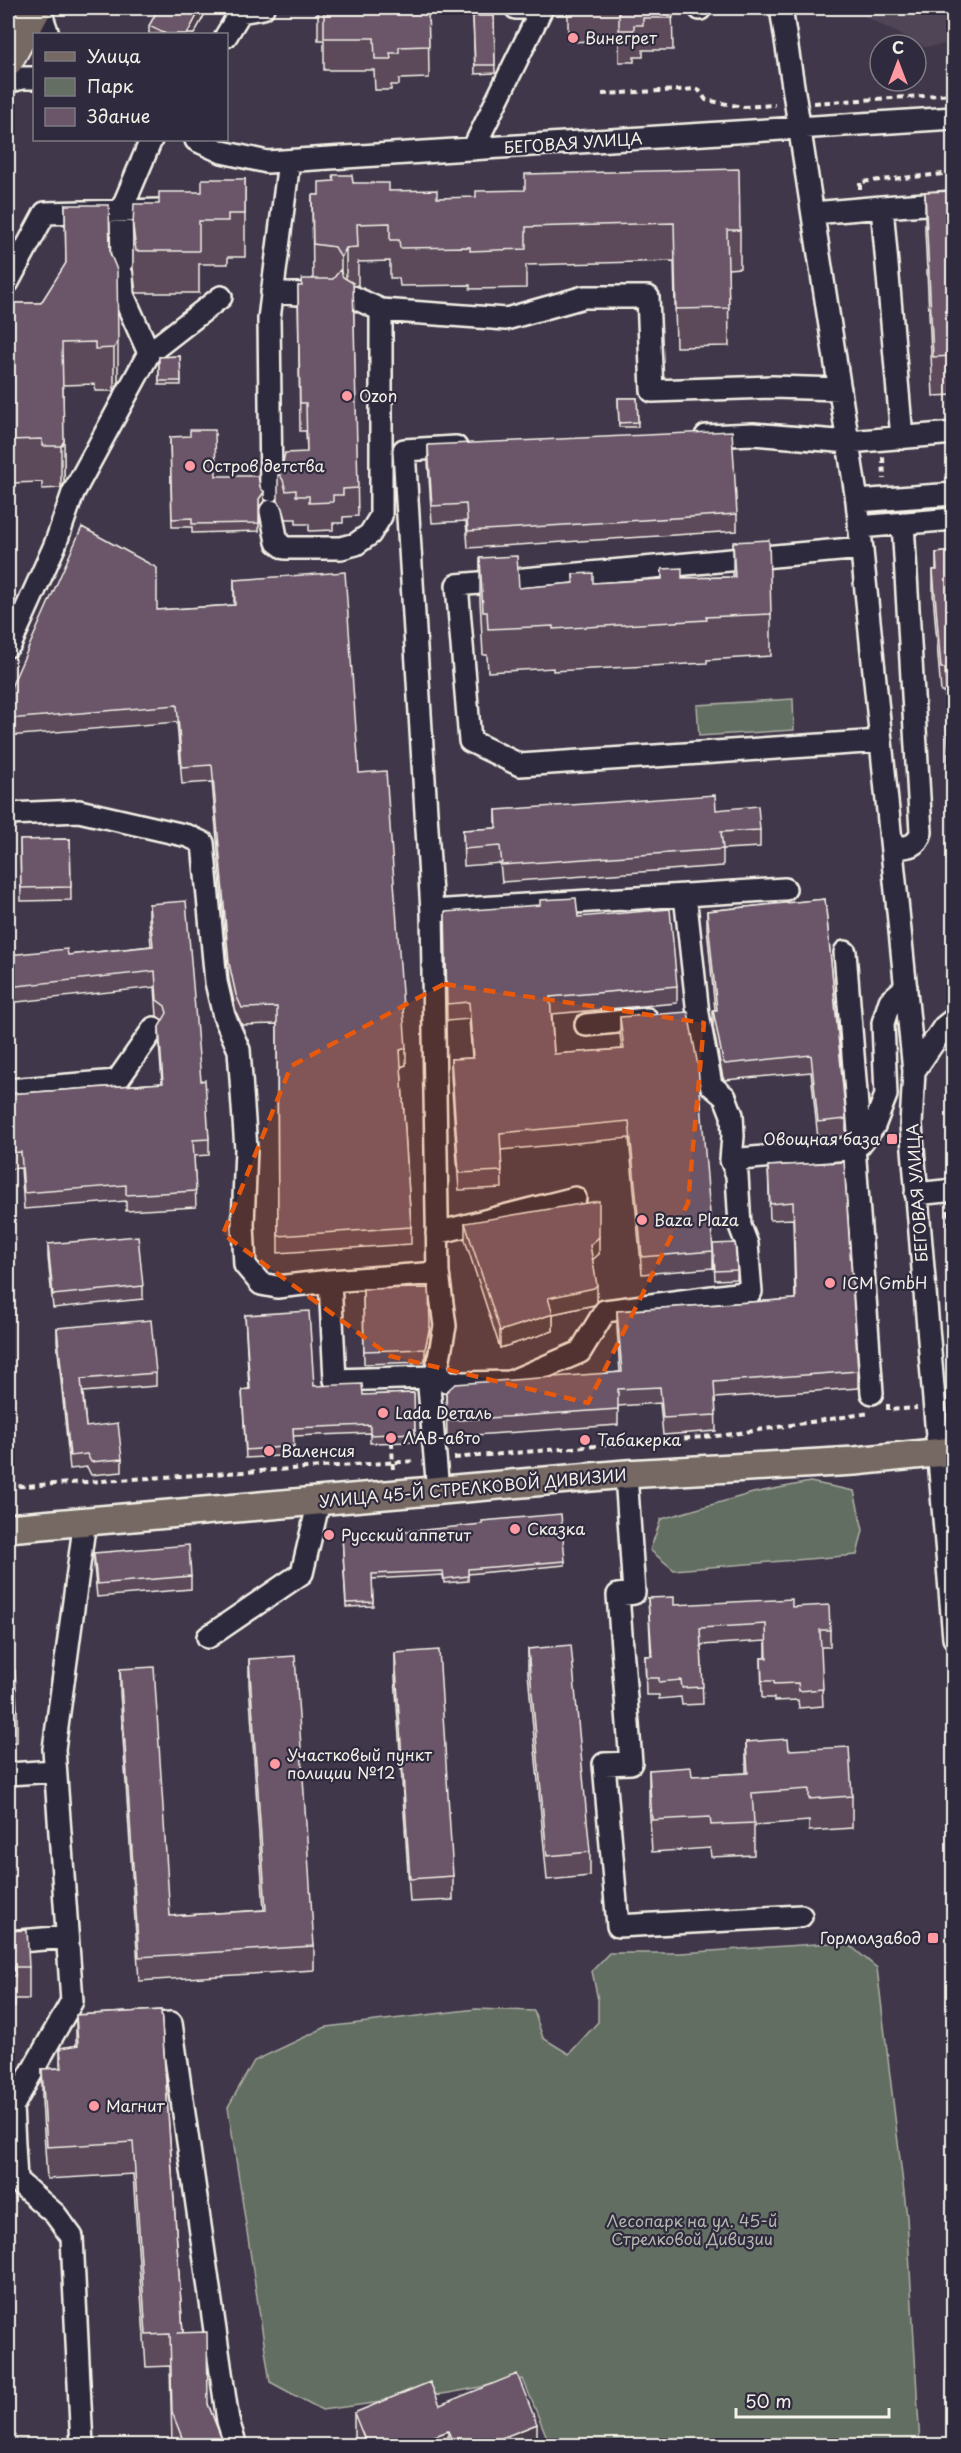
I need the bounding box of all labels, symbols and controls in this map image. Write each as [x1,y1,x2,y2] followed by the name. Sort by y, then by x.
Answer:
[585,25,657,49] place label: Винегрет
[566,31,580,45] marker: Винегрет
[33,33,228,141] legend
[868,33,928,93] north arrow
[892,35,904,59] text: С
[87,42,141,69] text: Улица
[87,72,134,99] text: Парк
[87,102,150,129] text: Здание
[503,125,643,159] street label: БЕГОВАЯ УЛИЦА
[359,383,397,407] place label: Ozon
[340,389,354,403] marker: Ozon
[202,453,325,477] place label: Остров детства
[183,459,197,473] marker: Остров детства
[899,1123,933,1263] street label: БЕГОВАЯ УЛИЦА
[763,1126,880,1150] place label: Овощная база
[885,1132,899,1146] marker: Овощная база
[654,1207,739,1231] place label: Baza Plaza
[635,1213,649,1227] marker: Baza Plaza
[842,1270,927,1294] place label: ICM GmbH
[823,1276,837,1290] marker: ICM GmbH
[395,1400,492,1424] place label: Lada Dеталь
[376,1406,390,1420] marker: Lada Dеталь
[403,1425,481,1449] place label: ЛАВ-авто
[597,1427,681,1451] place label: Табакерка
[384,1431,398,1445] marker: ЛАВ-авто
[578,1433,592,1447] marker: Табакерка
[281,1438,355,1462] place label: Валенсия
[262,1444,276,1458] marker: Валенсия
[318,1462,628,1512] street label: УЛИЦА 45-Й СТРЕЛКОВОЙ ДИВИЗИИ
[527,1516,585,1540] place label: Сказка
[341,1522,471,1546] place label: Русский аппетит
[508,1522,522,1536] marker: Сказка
[322,1528,336,1542] marker: Русский аппетит
[287,1742,432,1784] place label: Участковый пункт полиции №12
[268,1757,282,1771] marker: Участковый пункт полиции №12
[820,1925,921,1949] place label: Гормолзавод
[926,1931,940,1945] marker: Гормолзавод
[106,2093,166,2117] place label: Магнит
[87,2099,101,2113] marker: Магнит
[607,2208,777,2250] park label: Лесопарк на ул. 45-й Стрелковой Дивизии
[736,2381,889,2419] scale bar
[745,2387,792,2414] text: 50 m

